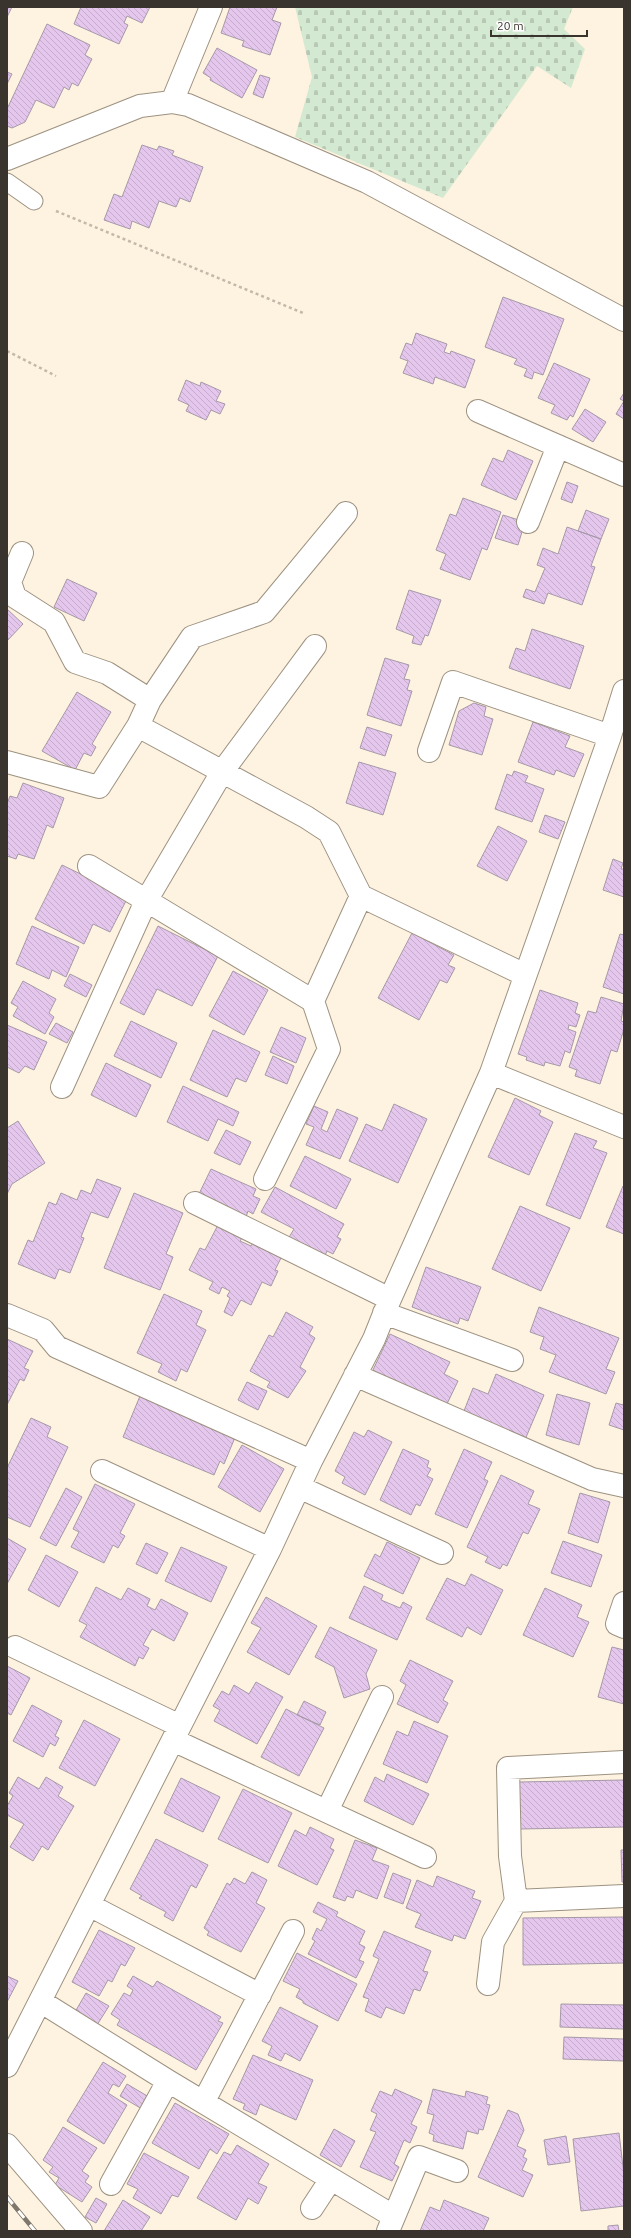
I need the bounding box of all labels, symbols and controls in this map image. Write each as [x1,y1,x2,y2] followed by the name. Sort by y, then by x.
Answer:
[491,12,587,38] scale bar
[497,19,524,32] text: 20 m

